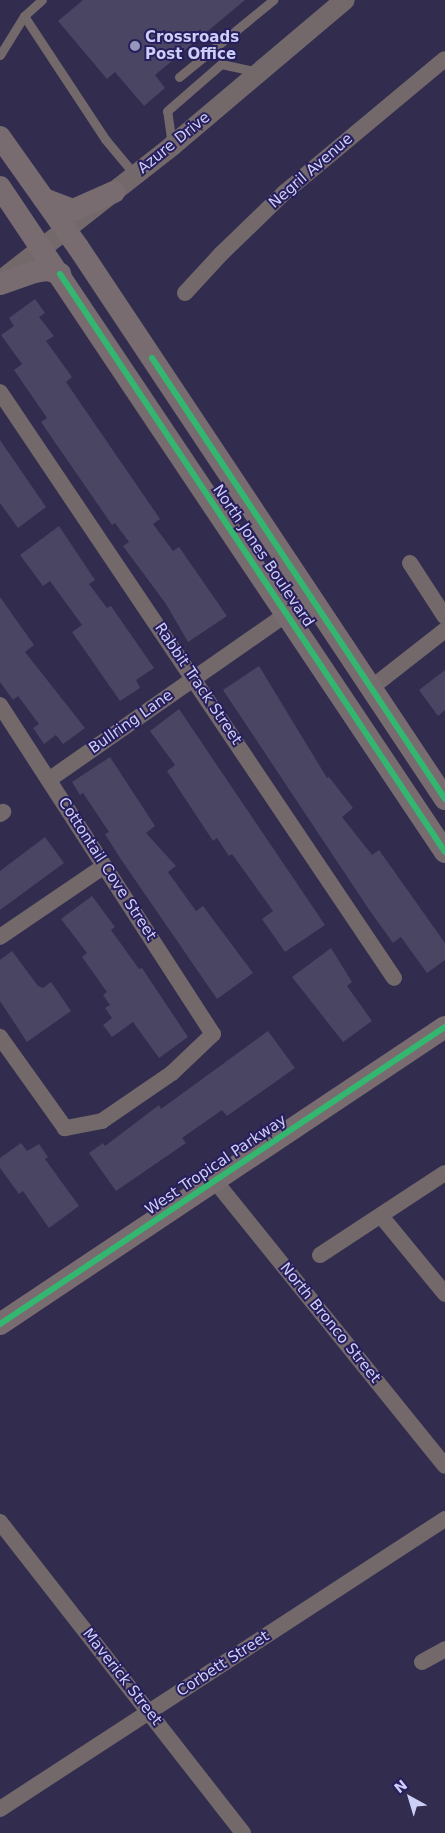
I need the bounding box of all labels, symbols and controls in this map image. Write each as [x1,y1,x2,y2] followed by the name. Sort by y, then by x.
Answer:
[145,28,239,63] place label: Crossroads Post Office
[129,40,141,52] marker: Crossroads Post Office
[134,108,214,178] street label: Azure Drive
[265,130,357,212] street label: Negril Avenue
[209,482,317,630] street label: North Jones Boulevard
[151,620,245,748] street label: Rabbit Track Street
[85,686,177,758] street label: Bullring Lane
[54,794,160,944] street label: Cottontail Cove Street
[142,1111,290,1219] street label: West Tropical Parkway
[276,1259,384,1387] street label: North Bronco Street
[79,1625,165,1729] street label: Maverick Street
[173,1627,273,1701] street label: Corbett Street
[385,1773,435,1823] north arrow
[391,1776,410,1796] text: N

